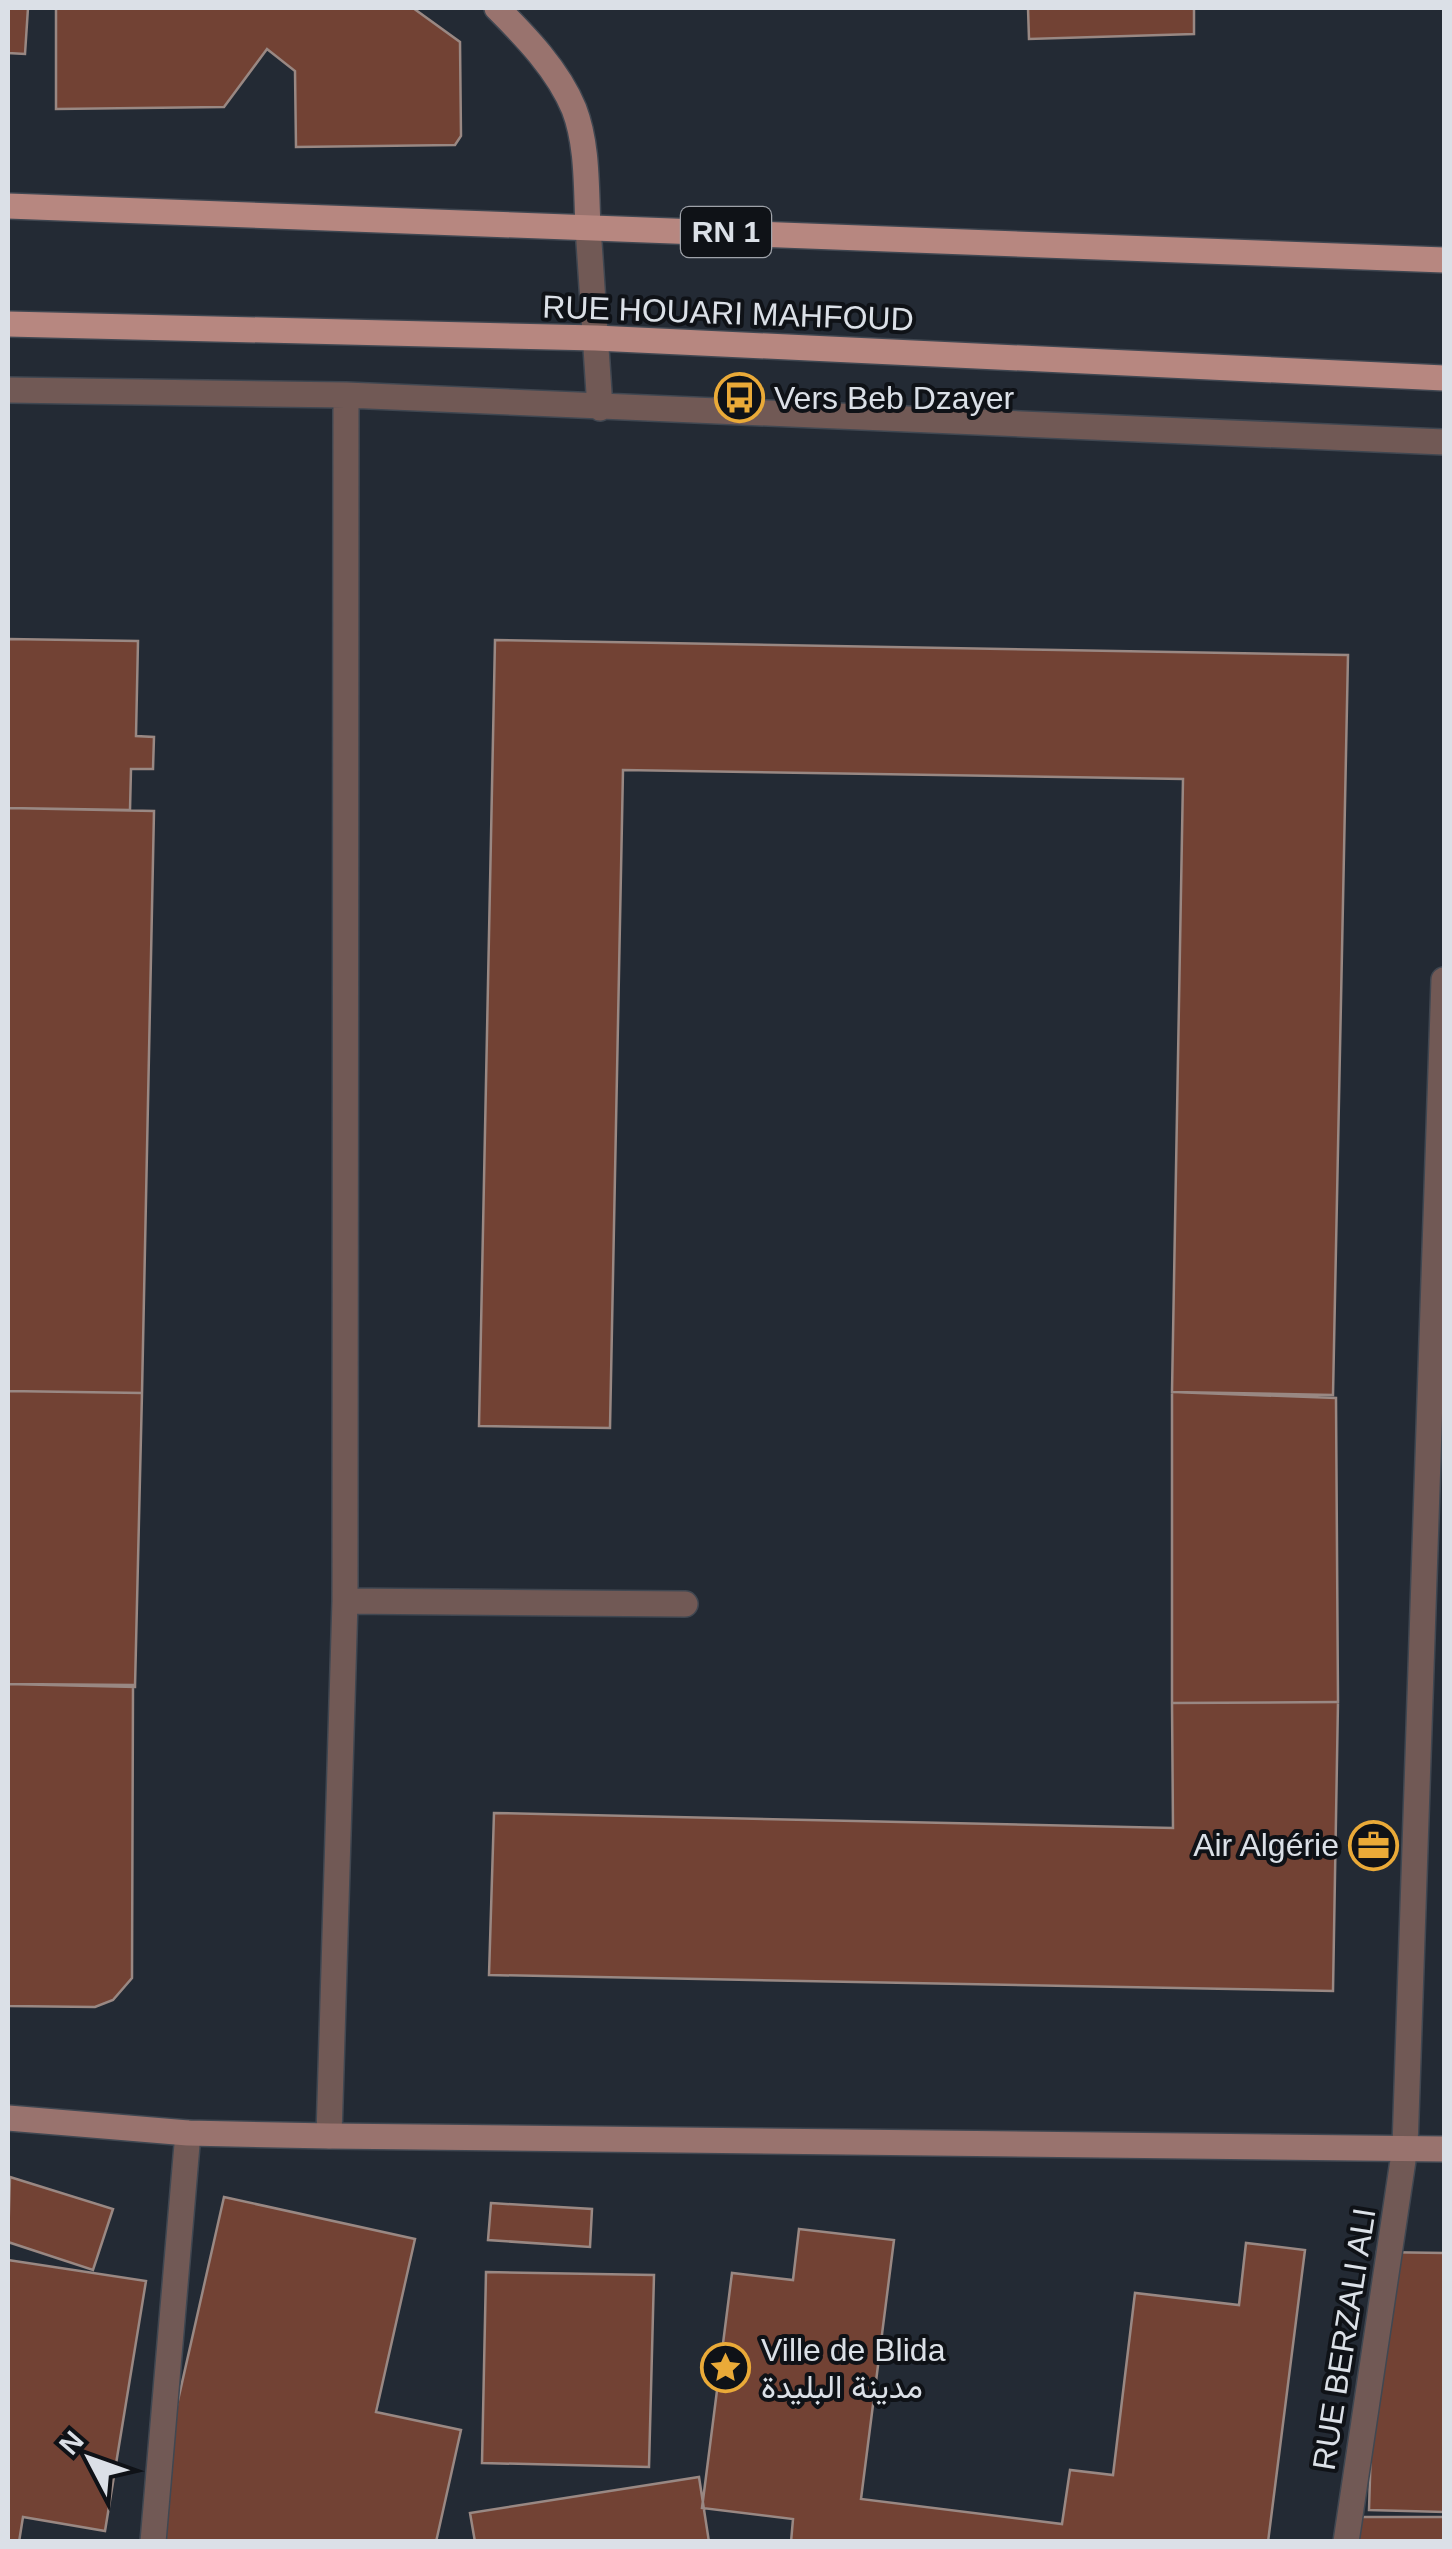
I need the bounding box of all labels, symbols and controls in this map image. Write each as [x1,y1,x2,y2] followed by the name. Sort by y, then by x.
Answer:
[681,207,771,257] road number: RN 1
[542,289,914,337] street label: RUE HOUARI MAHFOUD
[713,372,765,424] bus stop icon: Vers Beb Dzayer
[774,380,1014,416] place label: Vers Beb Dzayer
[1348,1819,1400,1871] office icon: Air Algérie
[1193,1827,1339,1863] place label: Air Algérie
[1305,2205,1383,2473] street label: RUE BERZALI ALI
[761,2332,946,2405] place label: Ville de Blida مدينة البليدة
[700,2342,752,2394] place icon: Ville de Blida مدينة البليدة
[40,2409,140,2509] north arrow
[53,2425,90,2461] text: N

